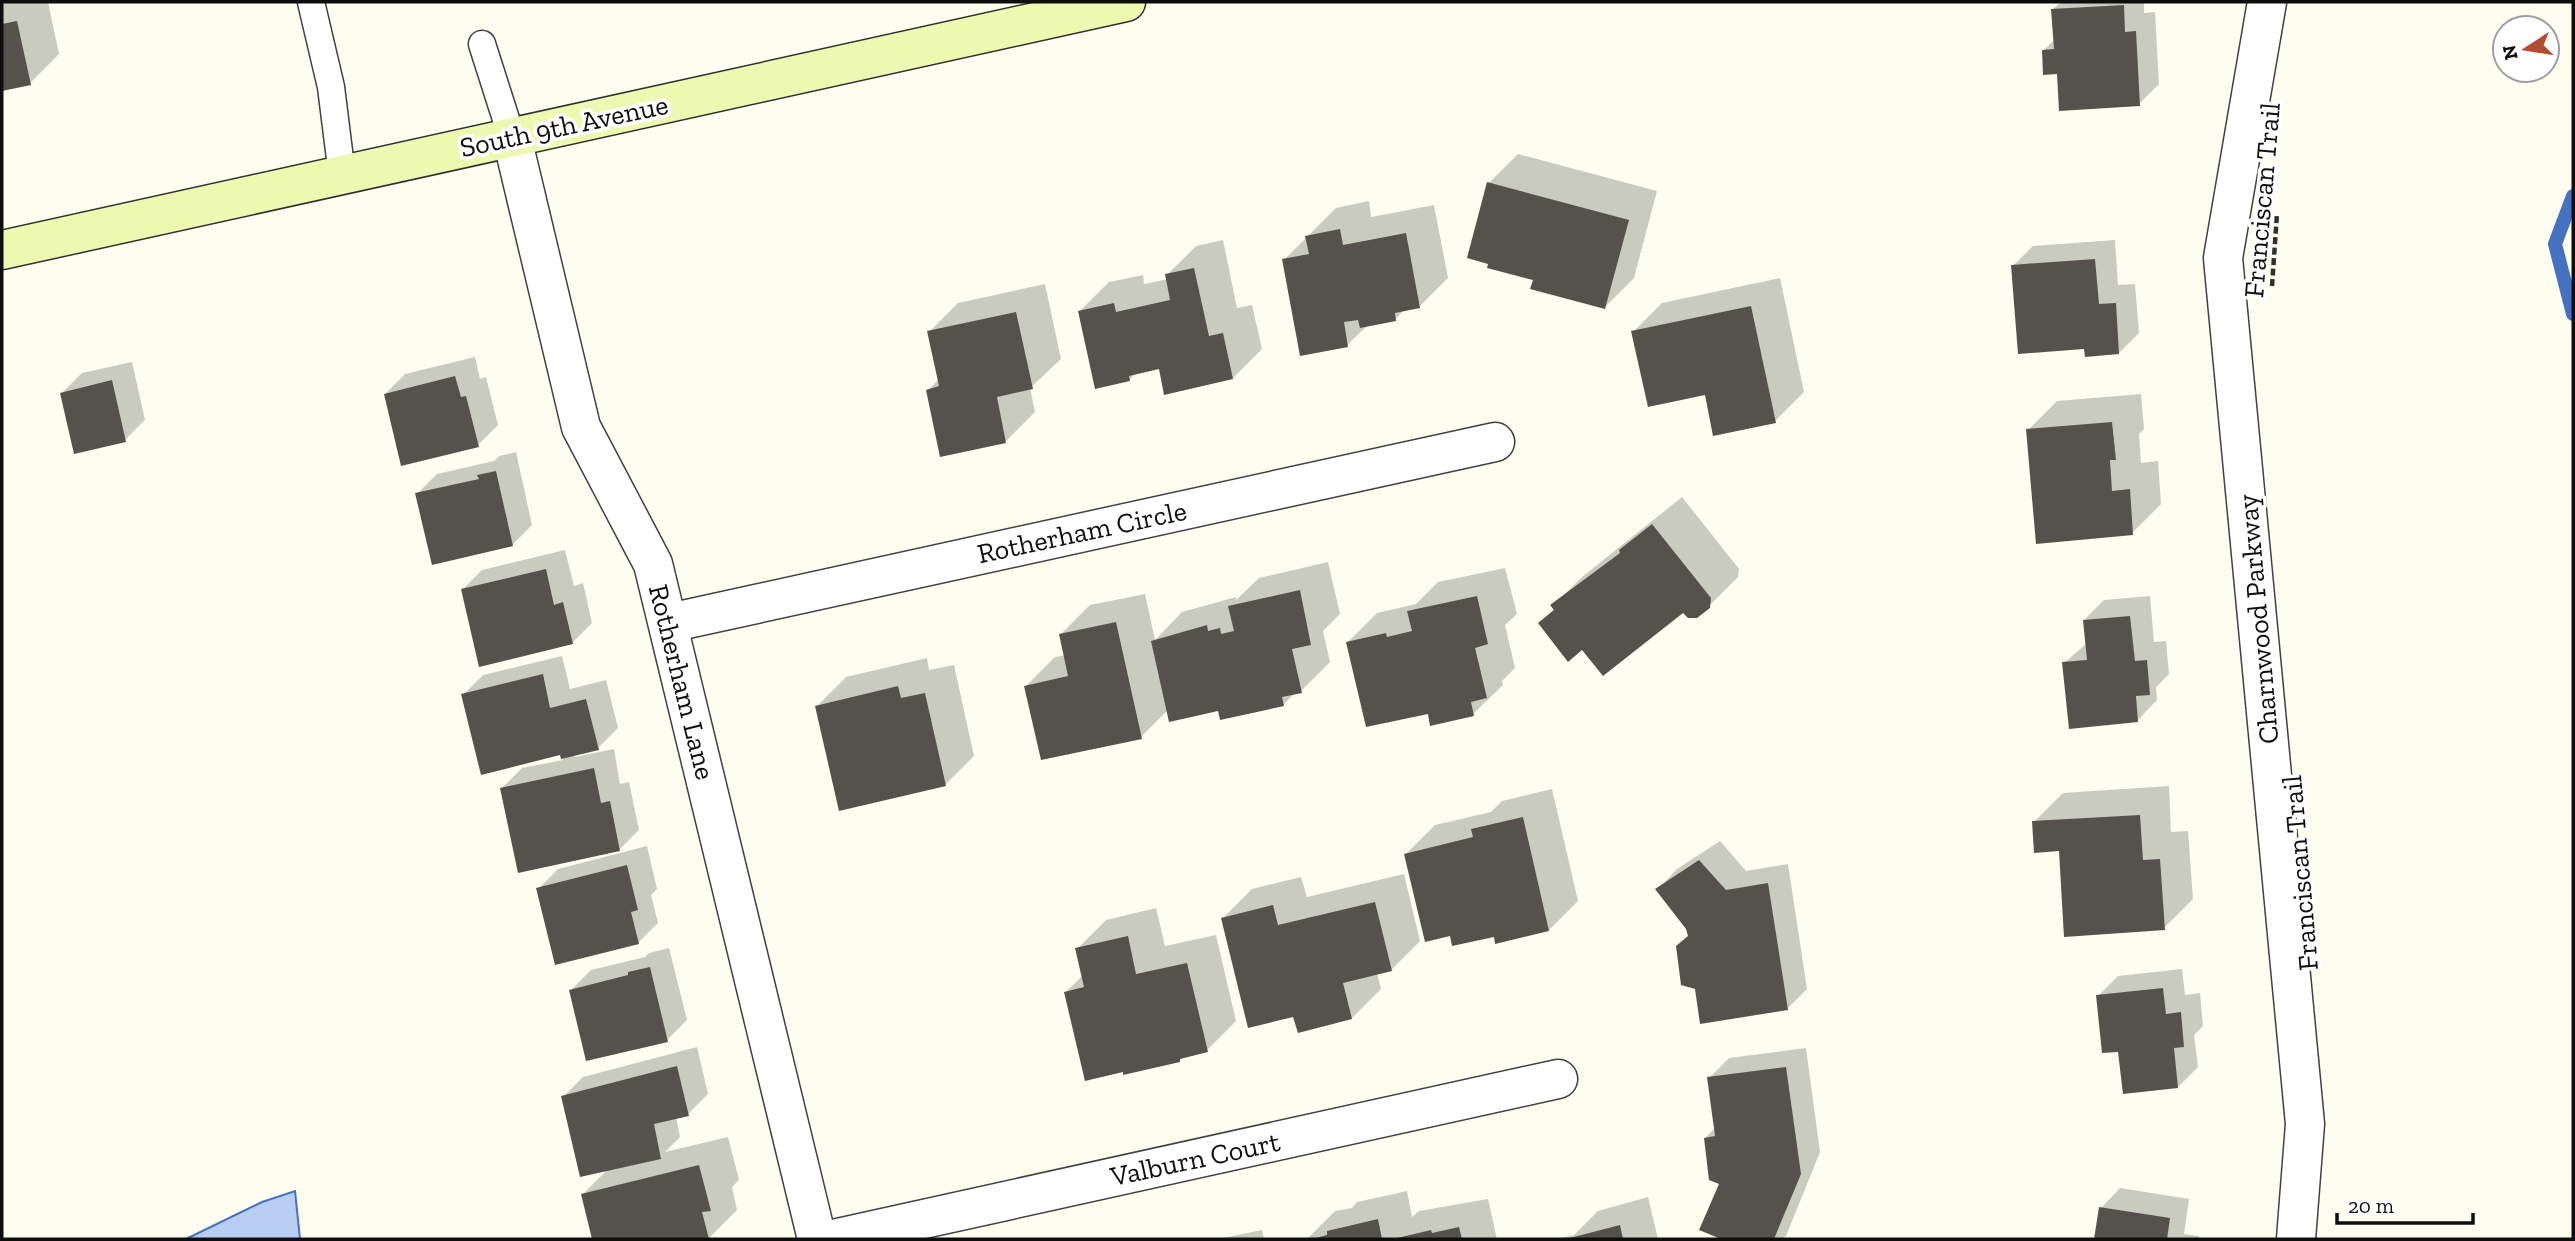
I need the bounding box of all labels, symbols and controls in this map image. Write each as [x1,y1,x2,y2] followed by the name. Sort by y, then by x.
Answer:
[2491,14,2561,84] north arrow
[2497,43,2523,62] text: N
[457,88,671,164] street label: South 9th Avenue
[2237,101,2287,299] street label: Franciscan Trail
[2231,492,2285,745] street label: Charnwood Parkway
[974,494,1190,570] street label: Rotherham Circle
[642,581,722,783] street label: Rotherham Lane
[2275,774,2325,972] street label: Franciscan Trail
[1106,1125,1283,1193] street label: Valburn Court
[2337,1182,2474,1226] scale bar
[2348,1193,2394,1218] text: 20 m

